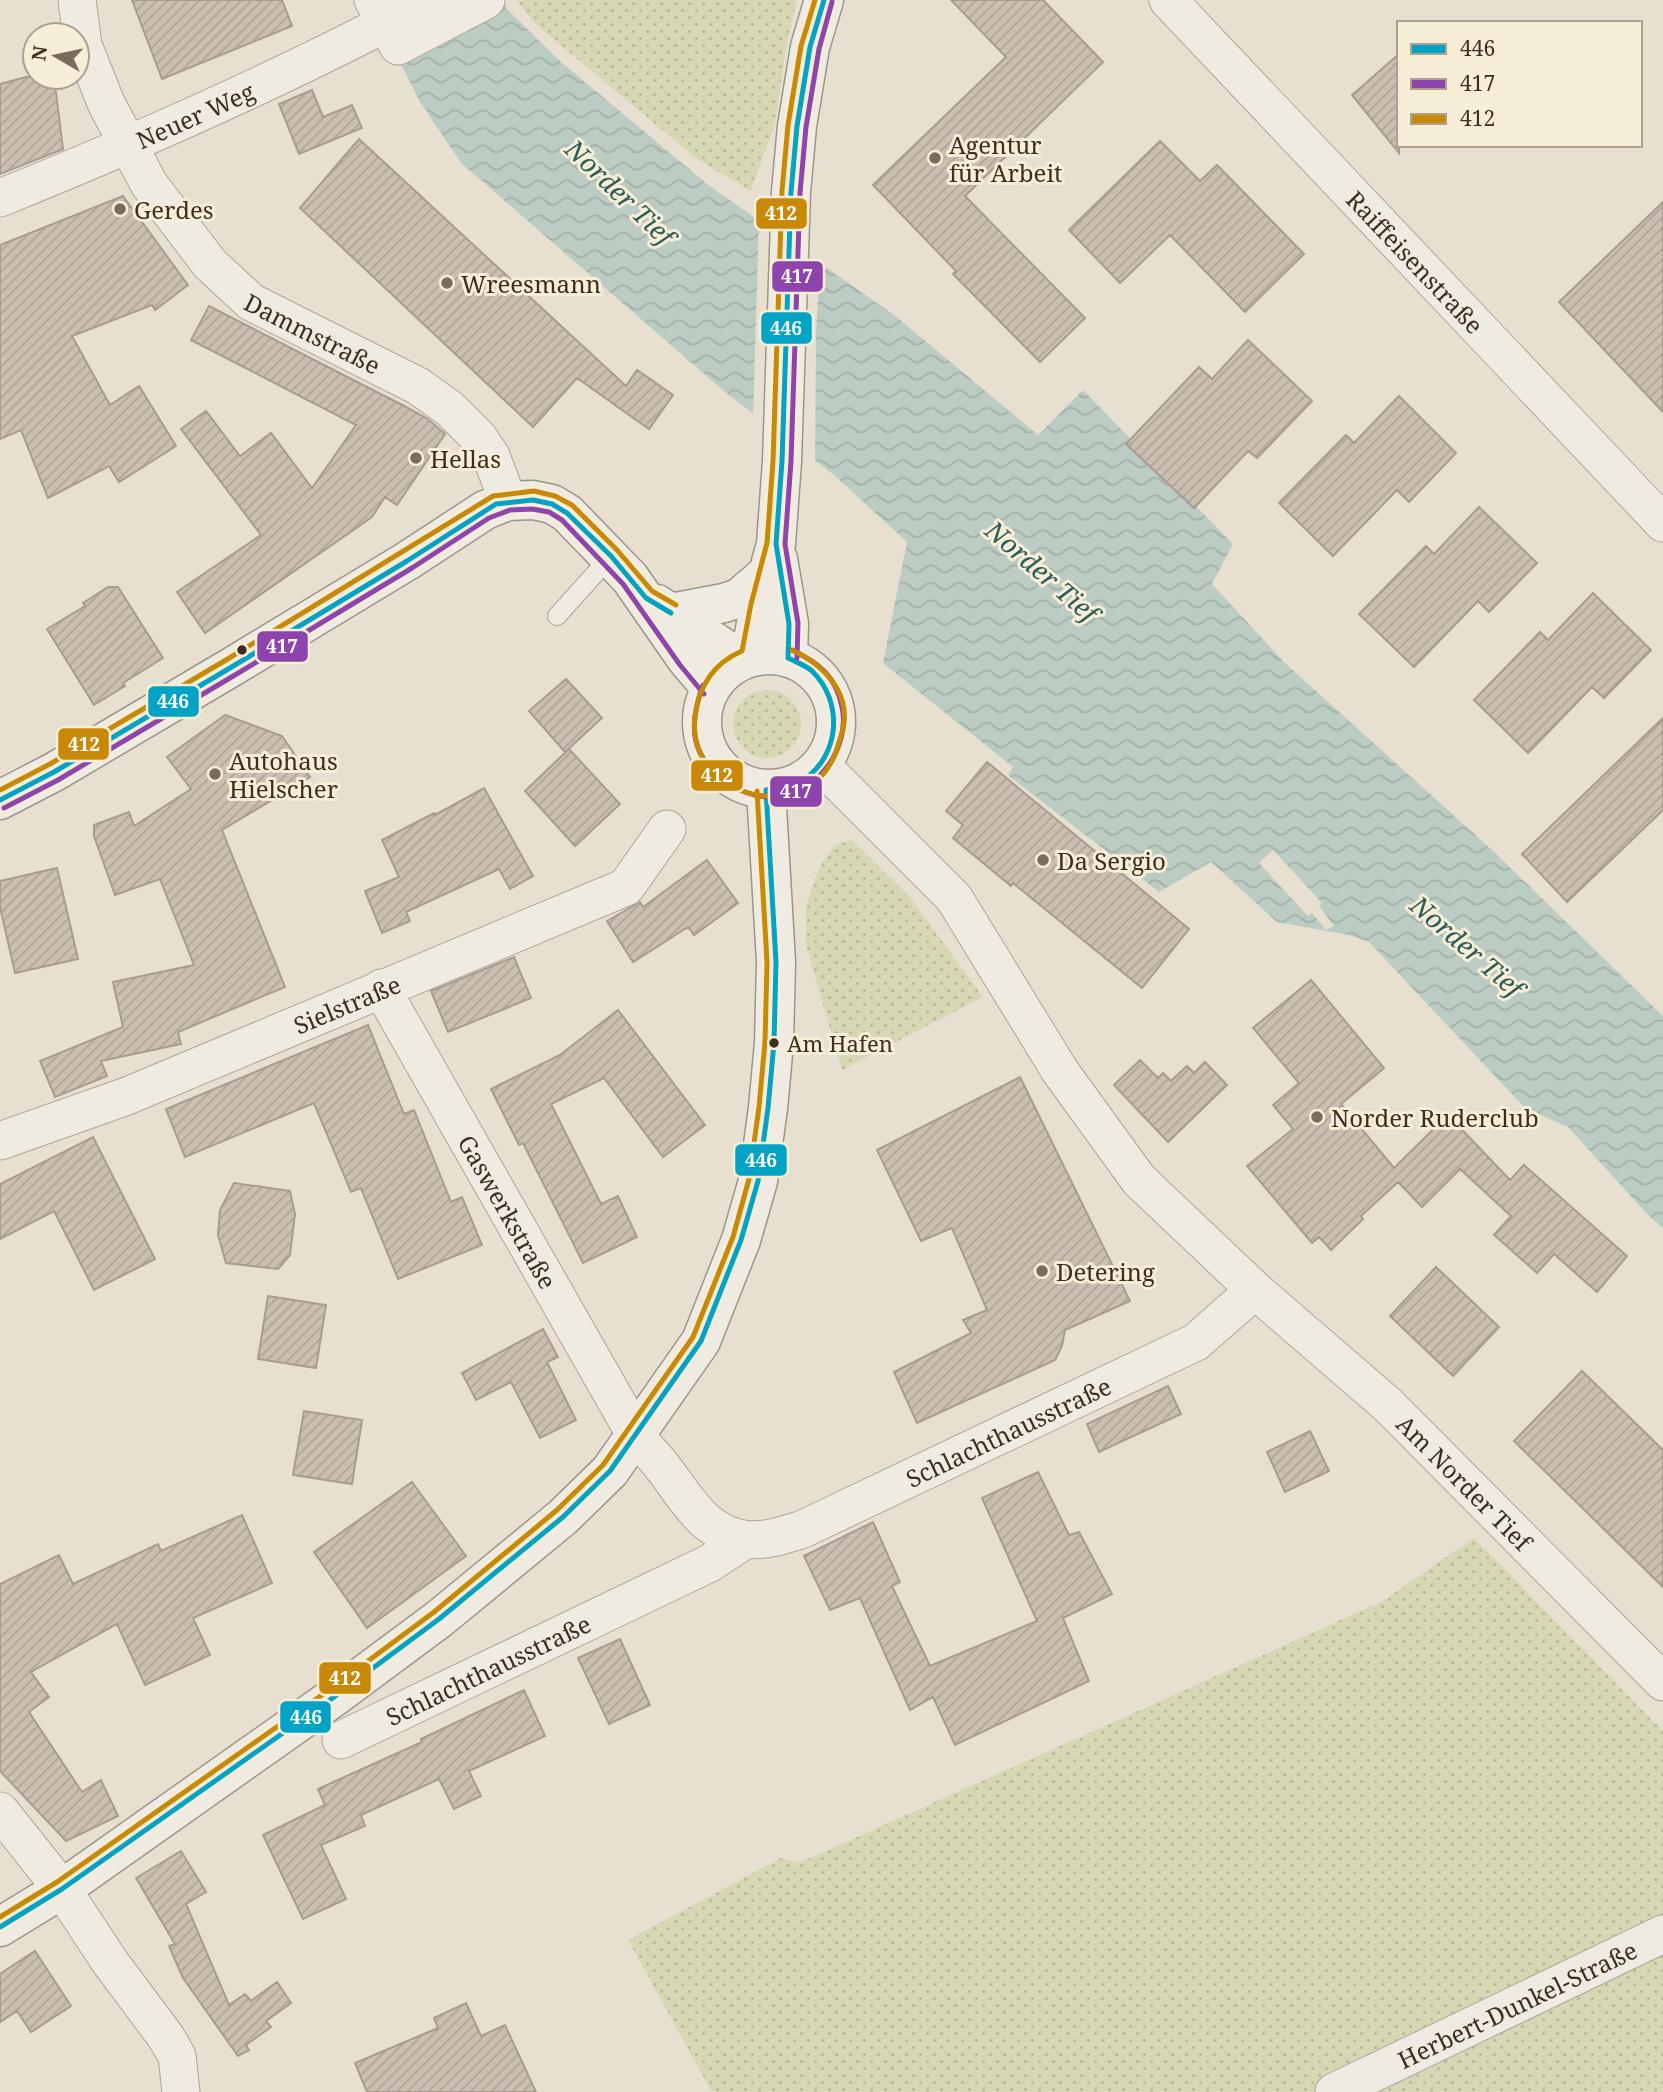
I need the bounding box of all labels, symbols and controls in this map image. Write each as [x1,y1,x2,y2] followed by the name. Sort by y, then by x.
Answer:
[21,21,91,91] north arrow
[1397,21,1642,147] legend
[1460,34,1495,62] text: 446
[25,44,53,63] text: N
[1460,69,1495,97] text: 417
[131,74,260,156] street label: Neuer Weg
[1460,104,1495,132] text: 412
[949,128,1063,189] place label: Agentur für Arbeit
[557,130,686,256] water label: Norder Tief
[927,150,943,166] marker: Agentur für Arbeit
[1340,183,1491,340] street label: Raiffeisenstraße
[134,193,214,226] place label: Gerdes
[755,197,808,230] line badge: 412
[765,200,797,226] text: 412
[112,201,128,217] marker: Gerdes
[771,260,824,293] line badge: 417
[781,263,813,289] text: 417
[461,267,601,300] place label: Wreesmann
[439,275,455,291] marker: Wreesmann
[239,285,386,381] street label: Dammstraße
[760,311,813,345] line badge: 446
[770,315,802,341] text: 446
[430,442,501,475] place label: Hellas
[408,450,424,466] marker: Hellas
[977,511,1110,633] water label: Norder Tief
[256,630,309,663] line badge: 417
[266,633,298,659] text: 417
[235,643,249,657] unlabelled marker
[147,685,200,718] line badge: 446
[157,688,189,714] text: 446
[57,727,110,761] line badge: 412
[68,731,100,757] text: 412
[229,744,338,805] place label: Autohaus Hielscher
[690,759,744,792] line badge: 412
[701,762,733,788] text: 412
[207,766,223,782] marker: Autohaus Hielscher
[769,775,823,808] line badge: 417
[780,778,812,804] text: 417
[1057,844,1166,877] place label: Da Sergio
[1035,852,1051,868] marker: Da Sergio
[1402,886,1535,1008] water label: Norder Tief
[288,967,405,1041] street label: Sielstraße
[787,1028,893,1058] place label: Am Hafen
[767,1036,781,1050] marker: Am Hafen
[1331,1101,1539,1134] place label: Norder Ruderclub
[1309,1109,1325,1125] marker: Norder Ruderclub
[451,1128,565,1294] street label: Gaswerkstraße
[734,1143,788,1177] line badge: 446
[745,1147,777,1173] text: 446
[1056,1255,1155,1288] place label: Detering
[1034,1263,1050,1279] marker: Detering
[900,1368,1116,1494] street label: Schlachthausstraße
[1390,1407,1541,1559] street label: Am Norder Tief
[380,1606,596,1733] street label: Schlachthausstraße
[318,1661,372,1695] line badge: 412
[329,1665,361,1691] text: 412
[279,1700,332,1734] line badge: 446
[290,1704,322,1730] text: 446
[1392,1933,1642,2076] street label: Herbert-Dunkel-Straße

